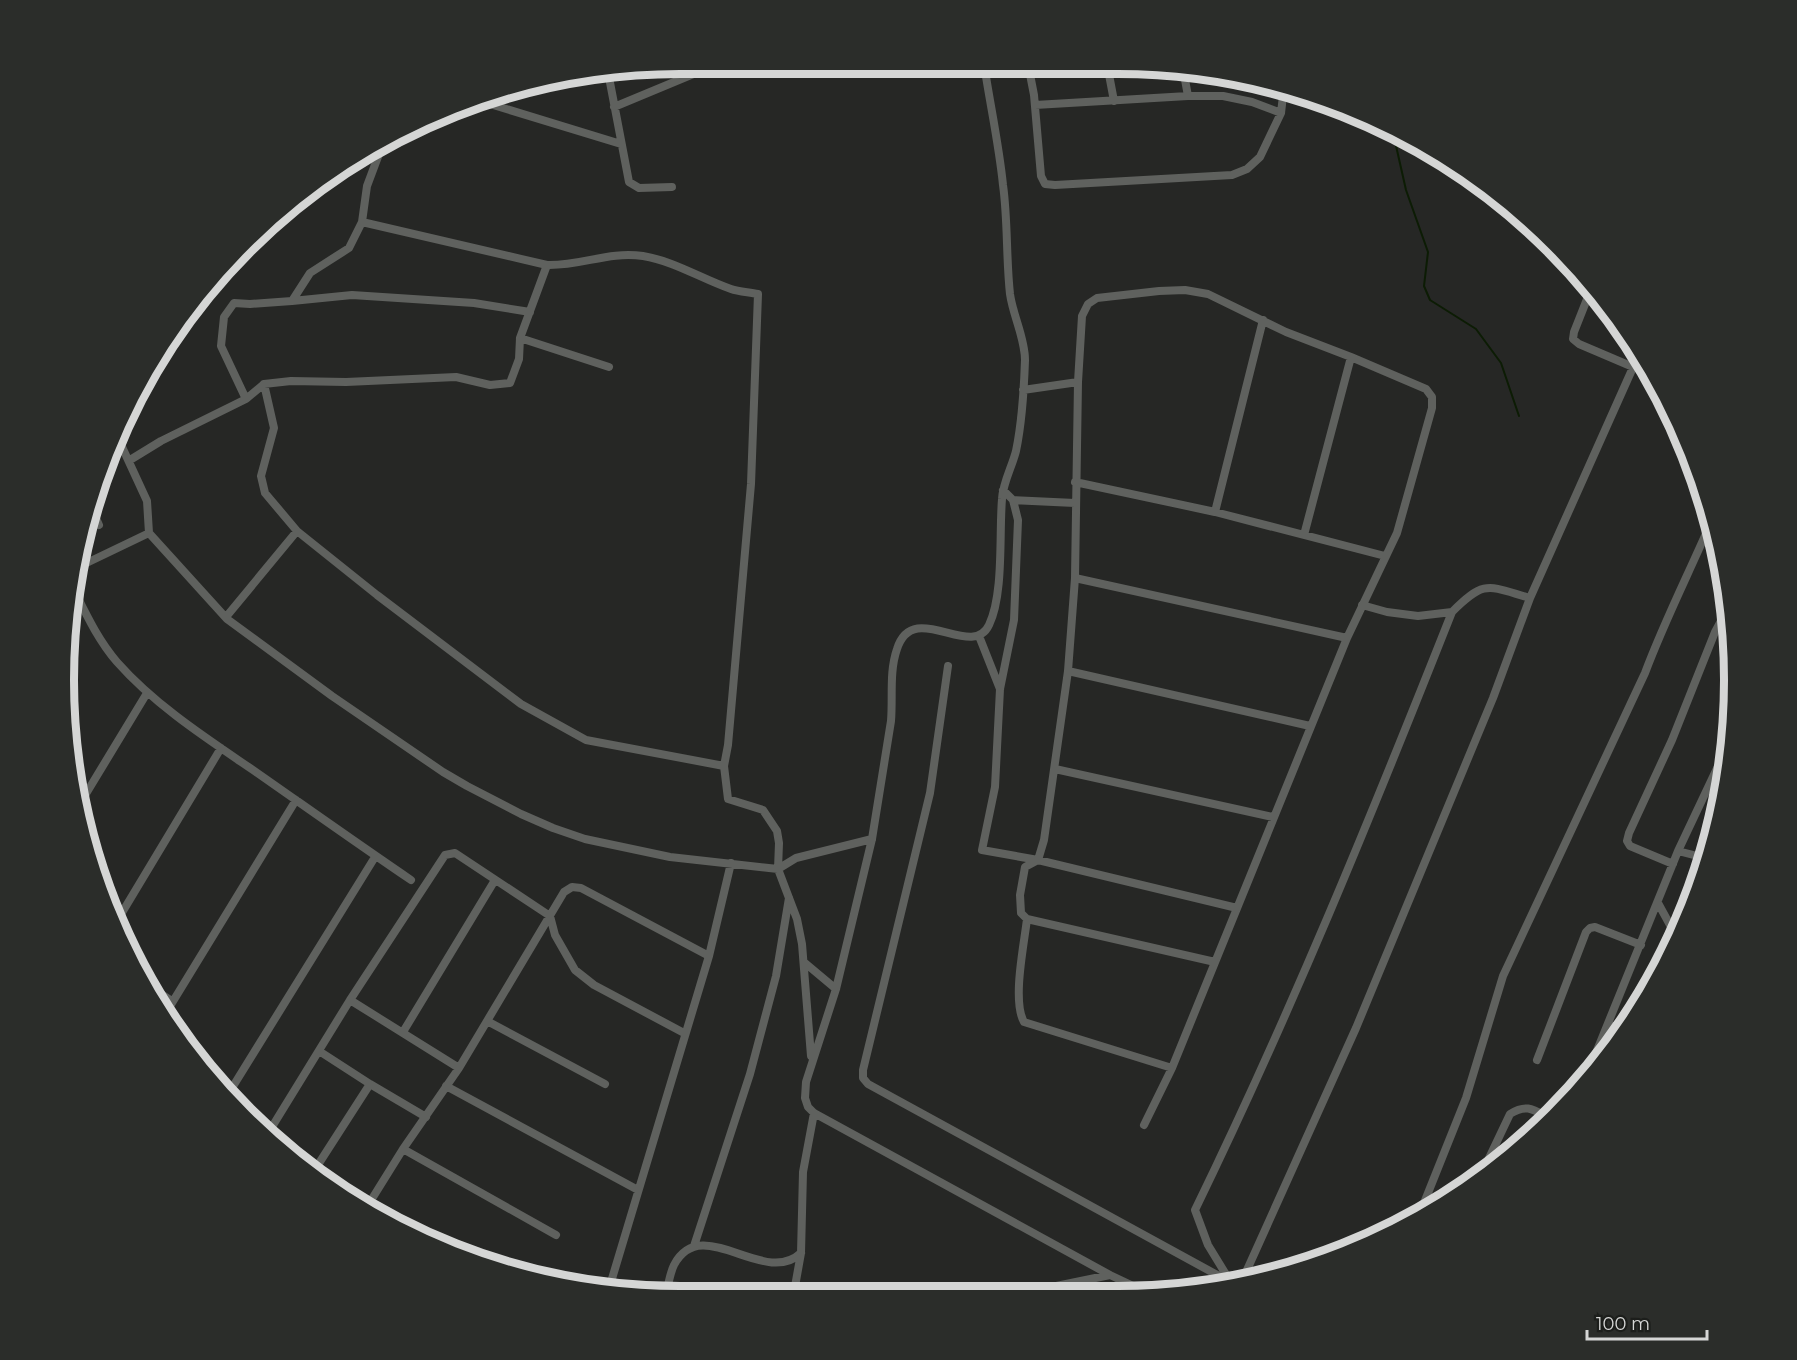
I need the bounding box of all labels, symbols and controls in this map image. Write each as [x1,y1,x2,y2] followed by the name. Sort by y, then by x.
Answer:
[1587,1303,1707,1341] scale bar
[1596,1313,1650,1335] text: 100 m

